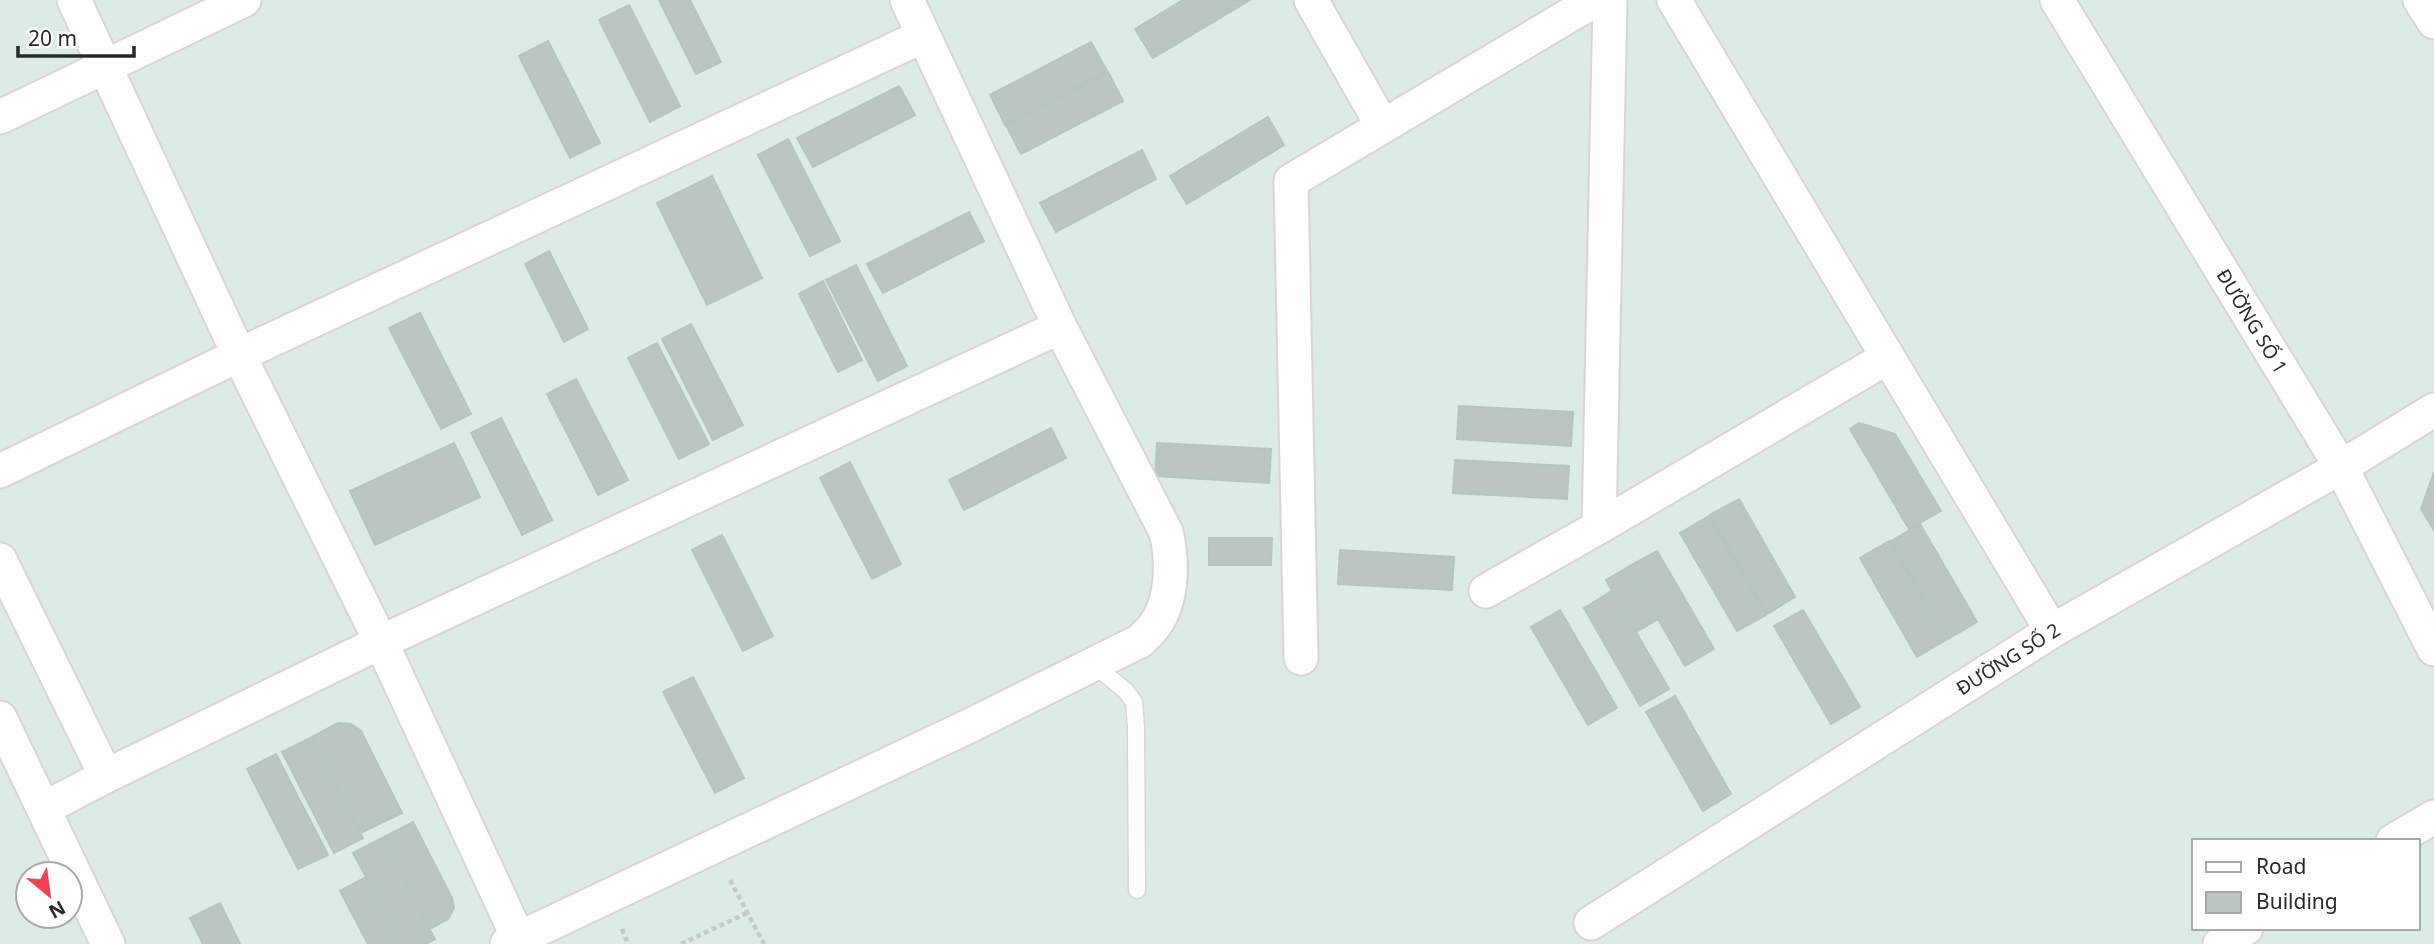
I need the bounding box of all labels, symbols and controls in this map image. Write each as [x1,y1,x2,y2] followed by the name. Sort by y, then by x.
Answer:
[18,14,133,58] scale bar
[28,24,77,52] text: 20 m
[2211,264,2293,378] street label: ĐƯỜNG SỐ 1
[1951,617,2065,701] street label: ĐƯỜNG SỐ 2
[2192,839,2420,930] legend
[2256,852,2306,880] text: Road
[14,860,84,930] north arrow
[2256,887,2338,915] text: Building
[44,895,70,925] text: N

